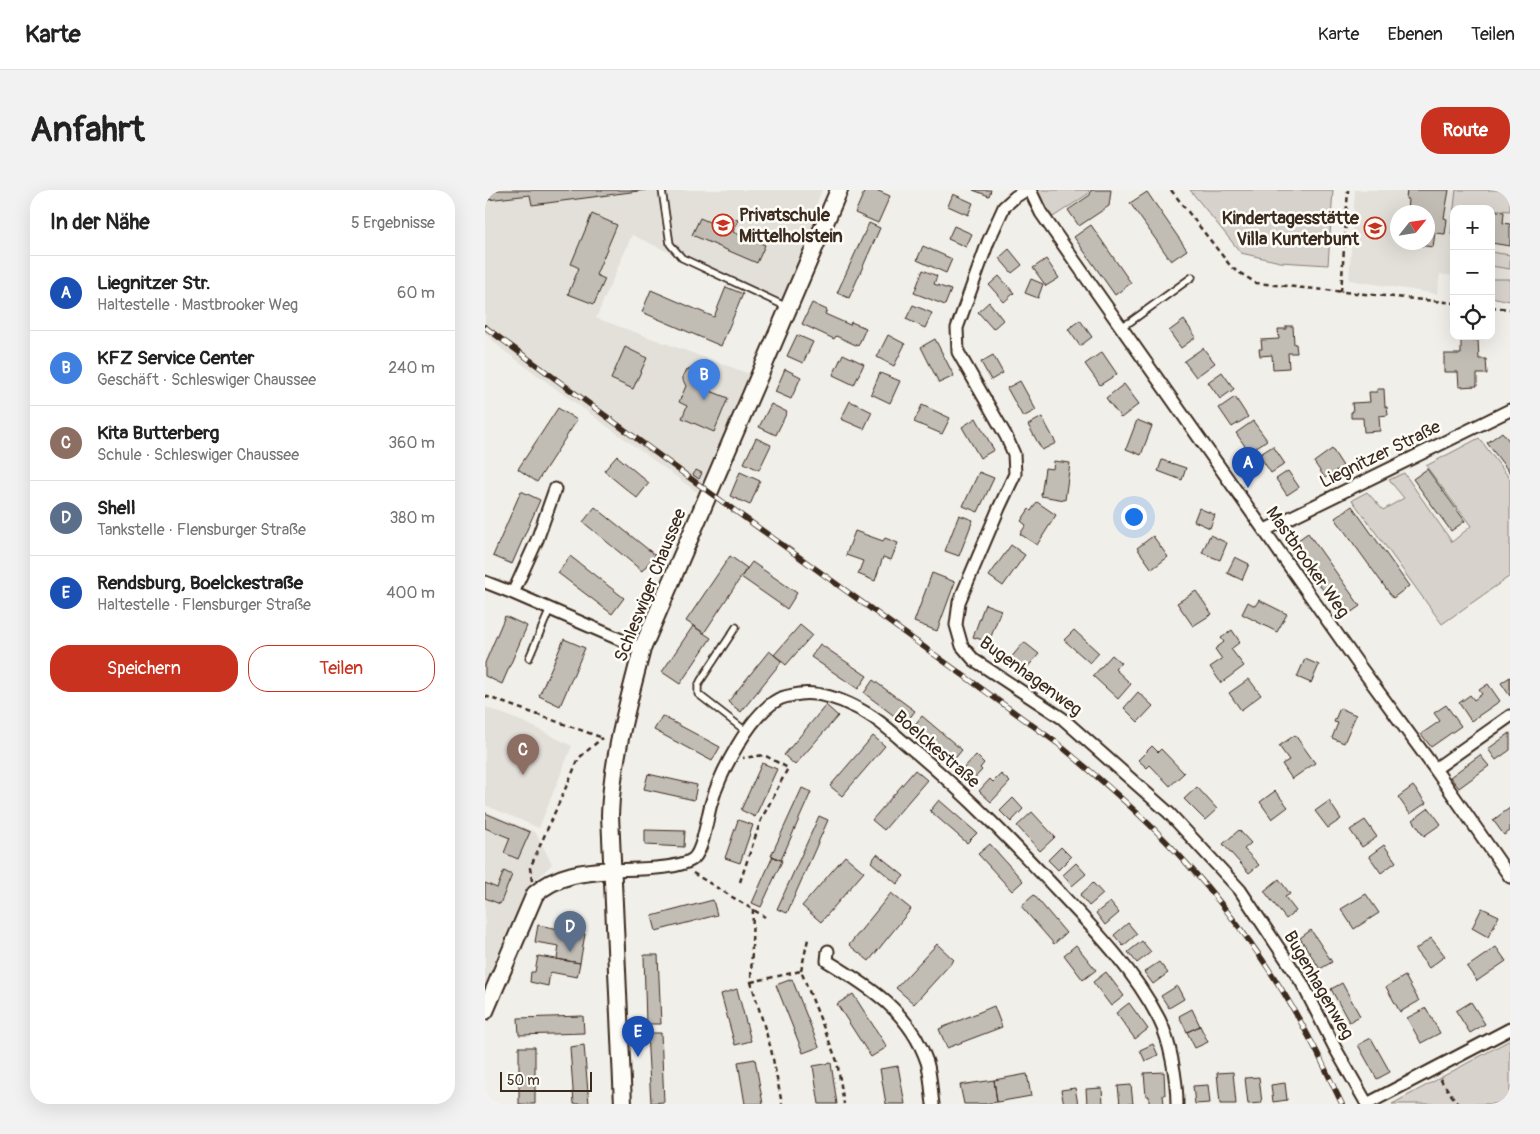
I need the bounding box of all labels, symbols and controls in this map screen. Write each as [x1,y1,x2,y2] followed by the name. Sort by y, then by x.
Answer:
[25,20,81,49] text: Karte
[1318,23,1359,46] text: Karte
[1387,23,1443,46] text: Ebenen
[1471,23,1515,46] text: Teilen
[1421,107,1510,154] button: Route
[30,108,145,152] text: Anfahrt
[739,204,843,248] place label: Privatschule Mittelholstein
[1390,205,1435,250] north arrow
[1450,205,1495,340] map controls
[1450,205,1495,250] button: +
[1222,207,1360,251] place label: Kindertagesstätte Villa Kunterbunt
[50,209,150,236] text: In der Nähe
[351,213,435,233] text: 5 Ergebnisse
[711,213,735,237] school or university icon: Privatschule Mittelholstein
[1363,216,1387,240] school or university icon: Kindertagesstätte Villa Kunterbunt
[1450,250,1495,295] button: −
[97,271,211,295] text: Liegnitzer Str.
[61,283,71,303] text: A
[397,283,435,303] text: 60 m
[97,295,298,315] text: Haltestelle · Mastbrooker Weg
[1450,295,1495,340] button: locate
[97,346,254,370] text: KFZ Service Center
[61,358,71,378] text: B
[388,358,435,378] text: 240 m
[688,359,720,400] pin: B
[97,370,316,390] text: Geschäft · Schleswiger Chaussee
[1316,415,1445,494] street label: Liegnitzer Straße
[97,421,219,445] text: Kita Butterberg
[61,433,71,453] text: C
[388,433,435,453] text: 360 m
[97,445,299,465] text: Schule · Schleswiger Chaussee
[1232,447,1264,488] pin: A
[97,496,135,520] text: Shell
[1261,502,1355,622] street label: Mastbrooker Weg
[1121,504,1147,530] your location
[609,505,692,665] street label: Schleswiger Chaussee
[61,508,71,528] text: D
[389,508,435,528] text: 380 m
[97,520,306,540] text: Tankstelle · Flensburger Straße
[97,571,303,595] text: Rendsburg, Boelckestraße
[62,583,70,603] text: E
[386,583,435,603] text: 400 m
[97,595,311,615] text: Haltestelle · Flensburger Straße
[975,631,1087,721] street label: Bugenhagenweg
[50,645,238,692] button: Speichern
[248,645,435,692] button: Teilen
[889,705,985,793] street label: Boelckestraße
[507,734,539,775] pin: C
[554,911,586,952] pin: D
[1278,927,1359,1044] street label: Bugenhagenweg
[622,1016,654,1057] pin: E
[500,1069,593,1092] scale bar
[507,1072,540,1089] text: 50 m

